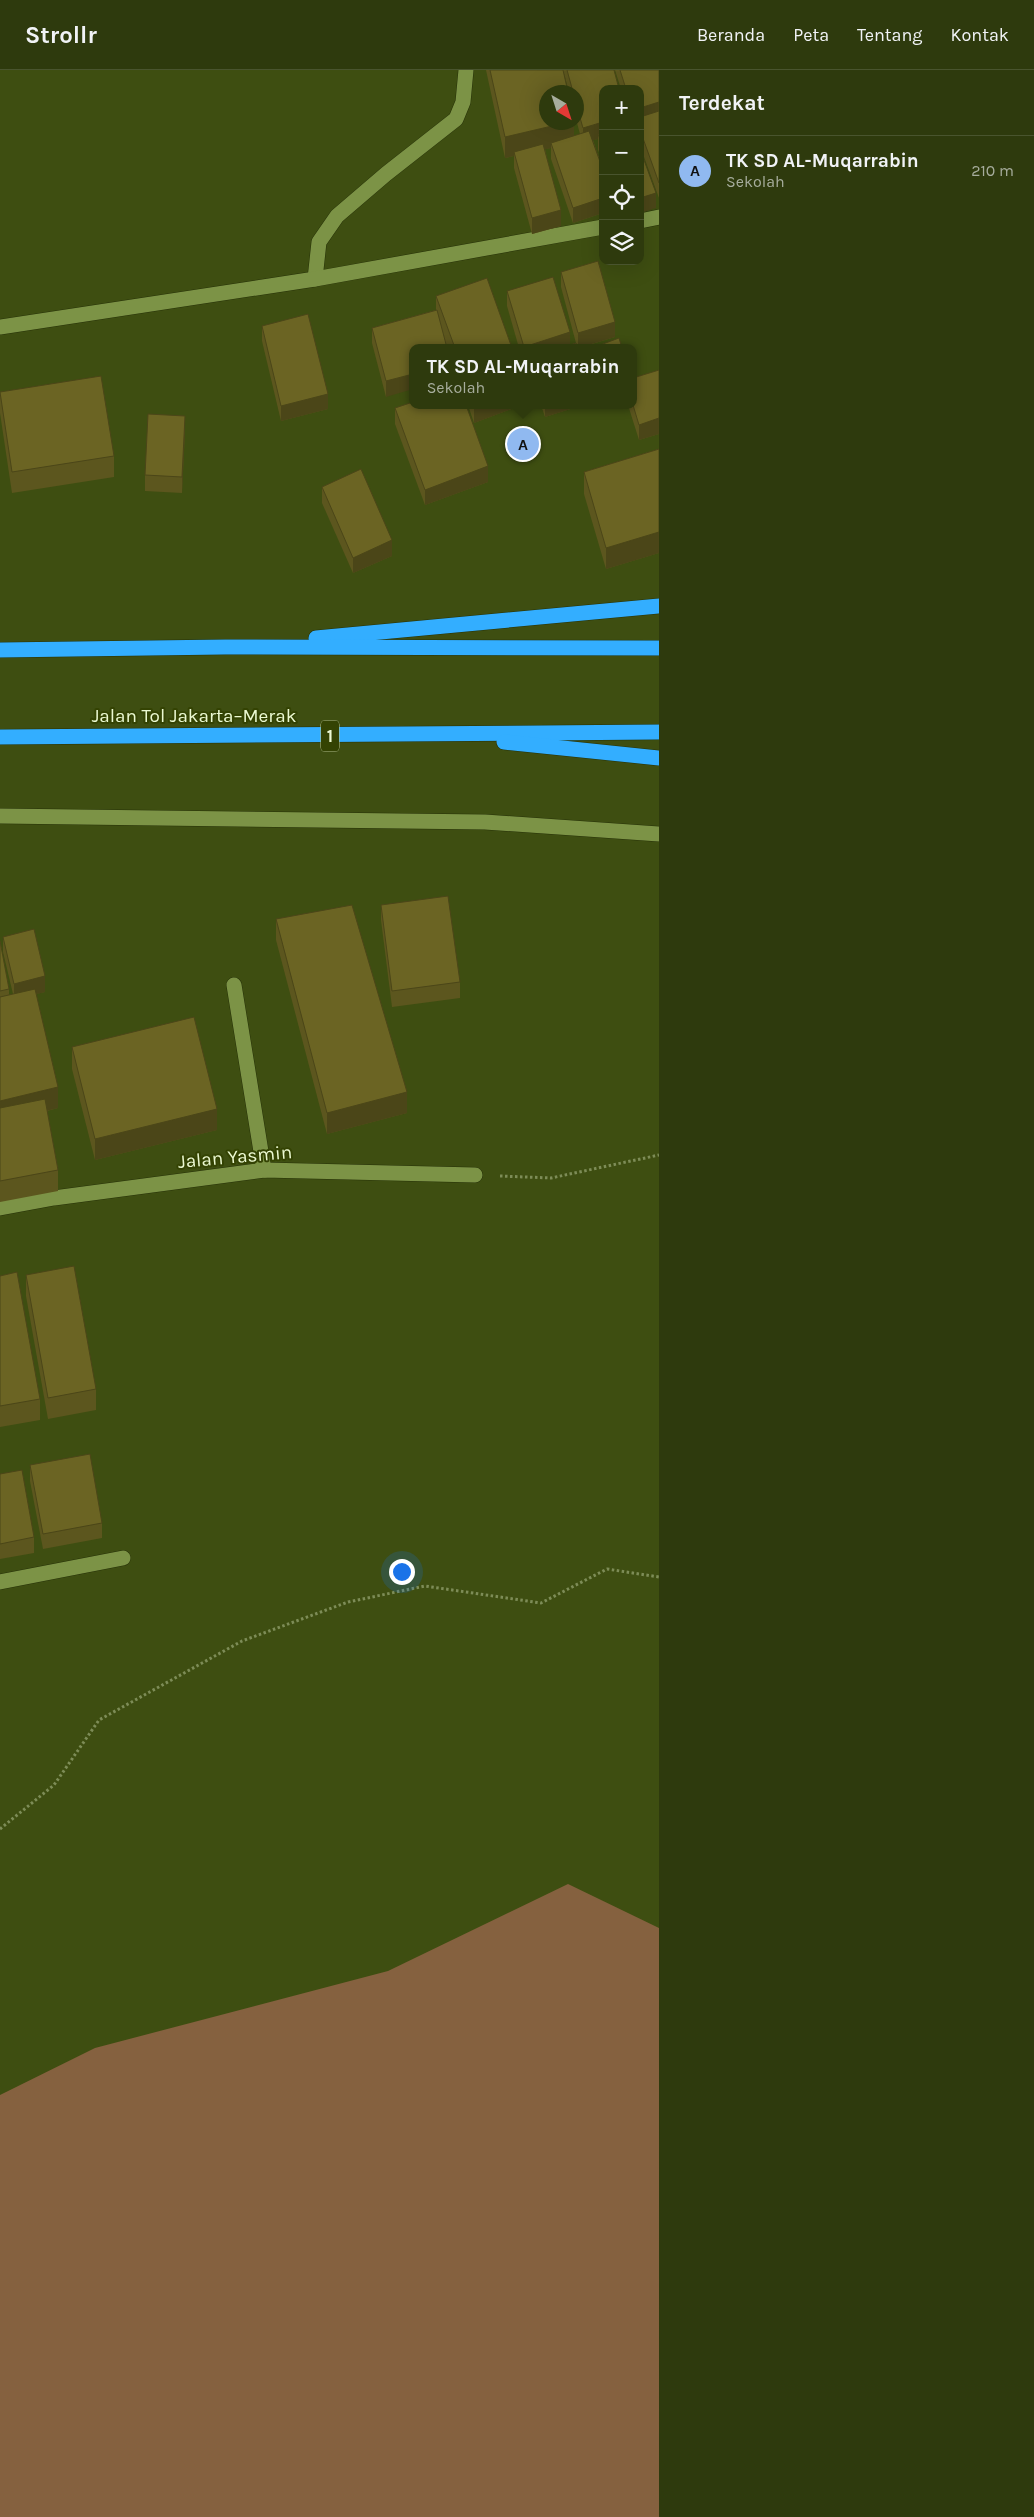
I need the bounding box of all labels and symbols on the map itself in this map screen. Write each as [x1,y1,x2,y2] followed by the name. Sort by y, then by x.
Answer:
[539,85,584,130] north arrow
[507,425,539,463] pin: A
[92,705,297,727] street label: Jalan Tol Jakarta–Merak
[321,720,339,751] road number: 1
[177,1141,293,1173] street label: Jalan Yasmin
[389,1559,415,1585] your location

